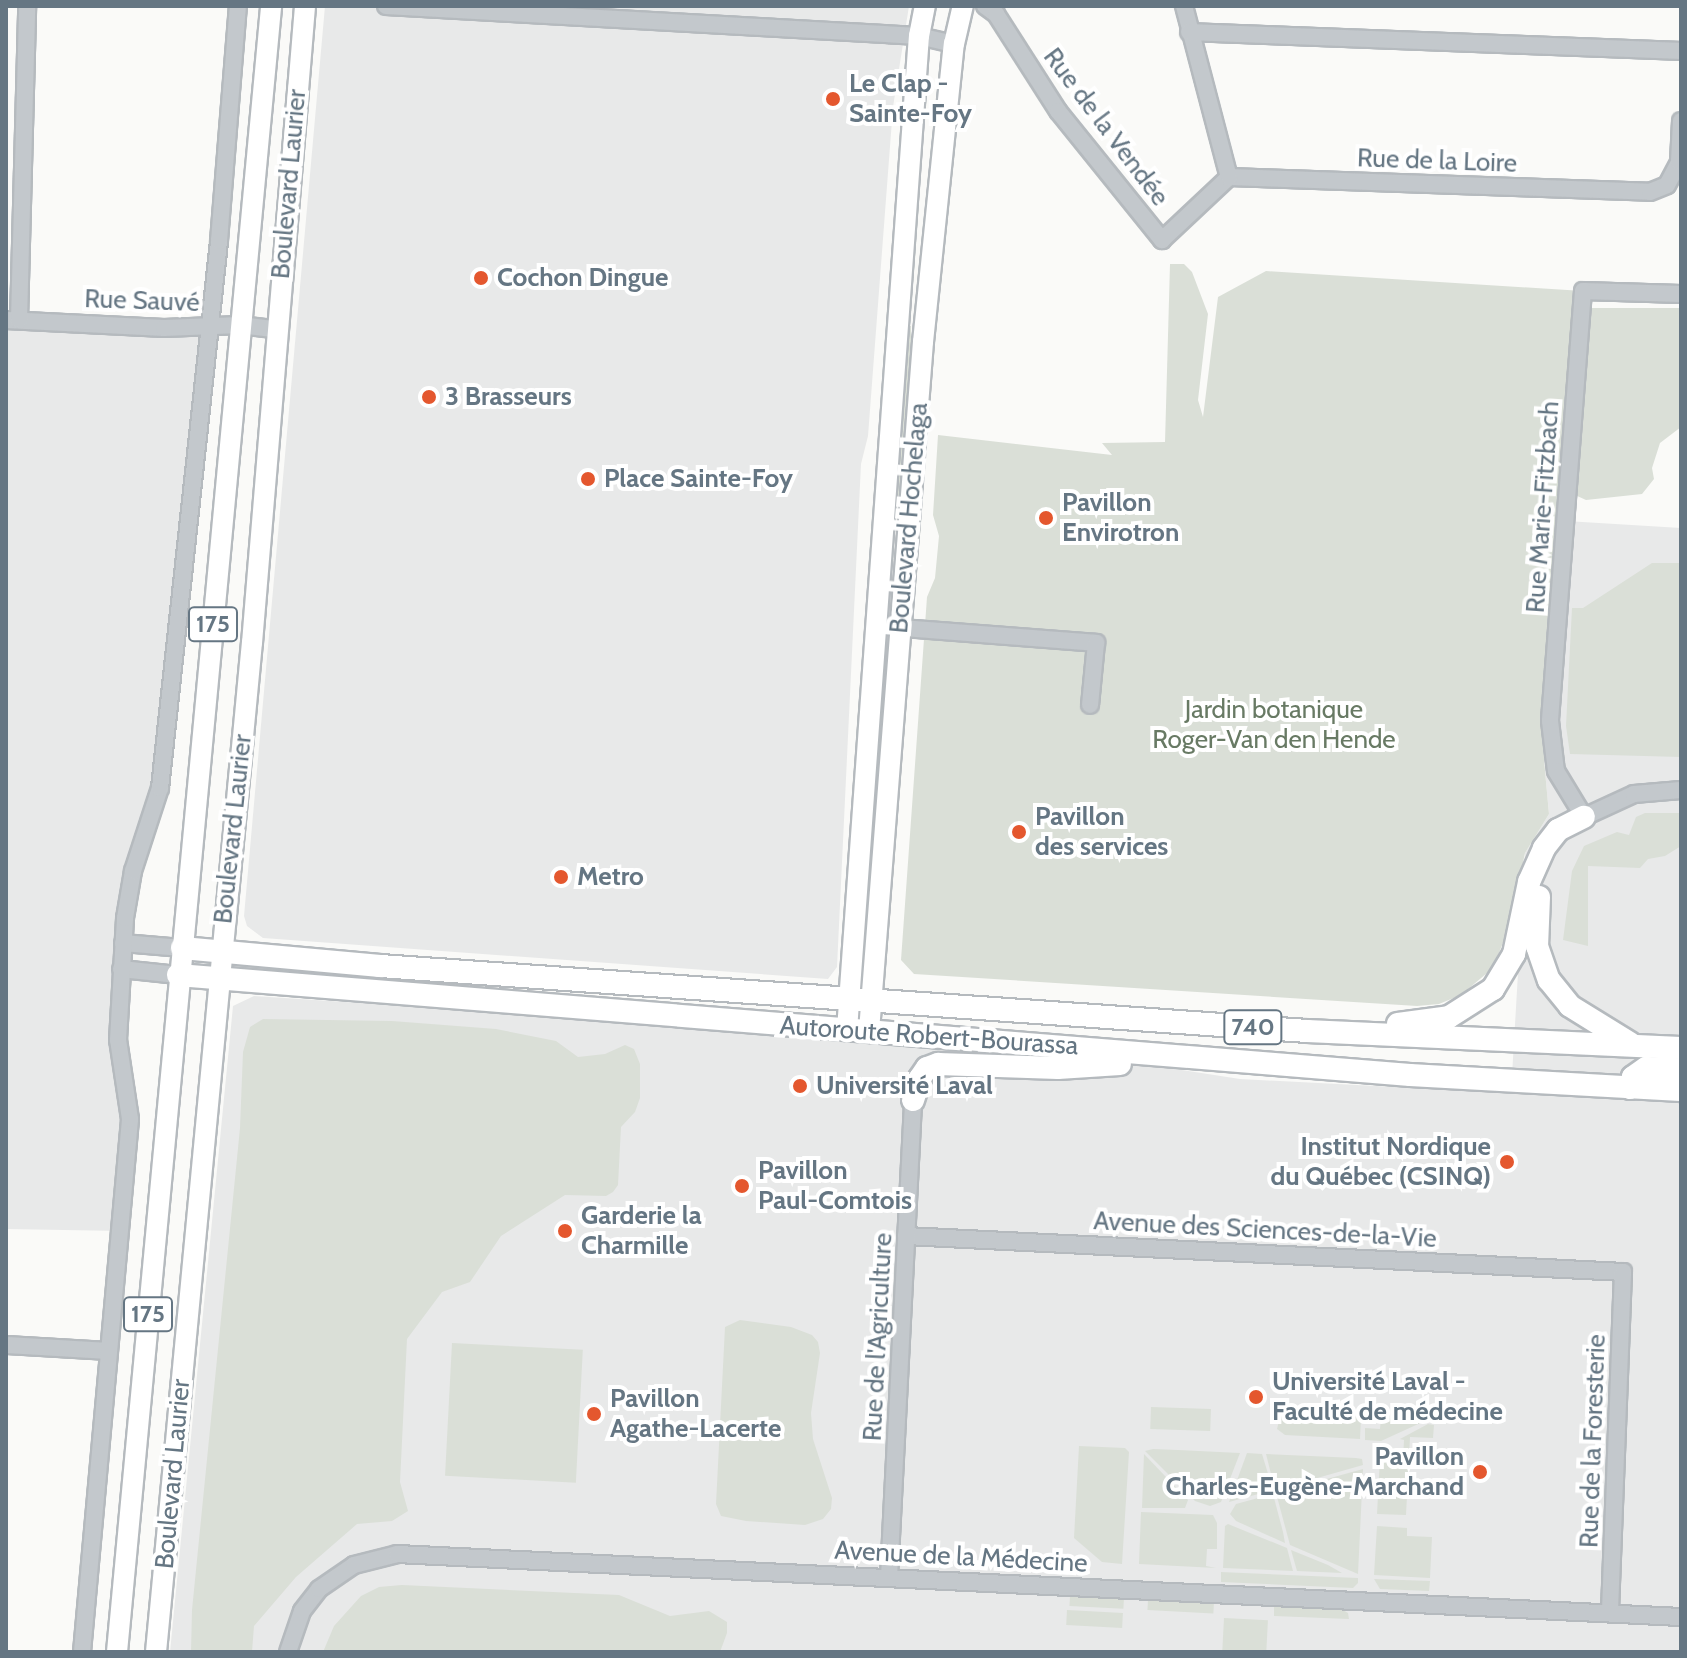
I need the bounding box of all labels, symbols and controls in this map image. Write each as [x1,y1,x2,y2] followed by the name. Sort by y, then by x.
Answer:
[1037,42,1175,212] street label: Rue de la Vendée
[849,68,972,130] place label: Le Clap - Sainte-Foy
[265,88,313,280] street label: Boulevard Laurier
[824,90,842,108] marker: Le Clap - Sainte-Foy
[1357,143,1517,179] street label: Rue de la Loire
[497,262,668,294] place label: Cochon Dingue
[472,269,490,287] marker: Cochon Dingue
[84,283,200,319] street label: Rue Sauvé
[445,381,572,413] place label: 3 Brasseurs
[420,388,438,406] marker: 3 Brasseurs
[1520,400,1566,614] street label: Rue Marie-Fitzbach
[883,401,935,635] street label: Boulevard Hochelaga
[604,463,793,495] place label: Place Sainte-Foy
[579,470,597,488] marker: Place Sainte-Foy
[1062,487,1179,548] place label: Pavillon Envirotron
[1037,509,1055,527] marker: Pavillon Envirotron
[187,604,239,644] road number: 175
[1152,694,1396,756] park label: Jardin botanique Roger-Van den Hende
[208,733,258,925] street label: Boulevard Laurier
[1035,801,1168,862] place label: Pavillon des services
[1010,823,1028,841] marker: Pavillon des services
[577,861,644,893] place label: Metro
[552,868,570,886] marker: Metro
[1223,1007,1283,1047] road number: 740
[779,1010,1079,1062] street label: Autoroute Robert-Bourassa
[816,1070,993,1102] place label: Université Laval
[791,1077,809,1095] marker: Université Laval
[1271,1131,1491,1192] place label: Institut Nordique du Québec (CSINQ)
[1498,1153,1516,1171] marker: Institut Nordique du Québec (CSINQ)
[758,1155,912,1216] place label: Pavillon Paul-Comtois
[733,1177,751,1195] marker: Pavillon Paul-Comtois
[581,1200,702,1262] place label: Garderie la Charmille
[1093,1205,1437,1255] street label: Avenue des Sciences-de-la-Vie
[556,1222,574,1240] marker: Garderie la Charmille
[857,1232,899,1442] street label: Rue de l'Agriculture
[122,1294,174,1334] road number: 175
[1574,1334,1612,1548] street label: Rue de la Foresterie
[1272,1366,1503,1428] place label: Université Laval - Faculté de médecine
[149,1378,197,1570] street label: Boulevard Laurier
[610,1383,781,1444] place label: Pavillon Agathe-Lacerte
[1247,1388,1265,1406] marker: Université Laval - Faculté de médecine
[585,1405,603,1423] marker: Pavillon Agathe-Lacerte
[1165,1441,1464,1502] place label: Pavillon Charles-Eugène-Marchand
[1471,1463,1489,1481] marker: Pavillon Charles-Eugène-Marchand
[834,1535,1088,1579] street label: Avenue de la Médecine

